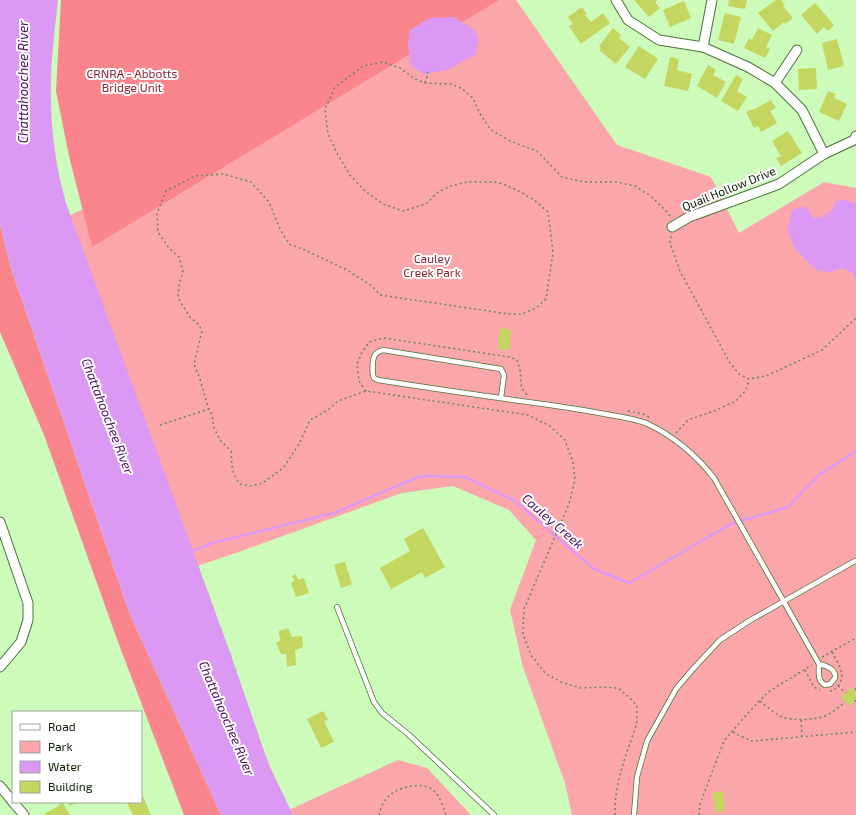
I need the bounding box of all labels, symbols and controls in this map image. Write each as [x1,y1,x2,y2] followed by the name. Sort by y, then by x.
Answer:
[15,20,31,143] water label: Chattahoochee River
[87,66,177,94] park label: CRNRA - Abbotts Bridge Unit
[680,163,778,214] street label: Quail Hollow Drive
[403,251,461,279] park label: Cauley Creek Park
[79,356,138,477] water label: Chattahoochee River
[519,490,587,552] water label: Cauley Creek
[196,658,259,778] water label: Chattahoochee River
[12,711,142,803] legend
[48,719,76,733] text: Road
[48,739,73,753] text: Park
[48,759,82,773] text: Water
[48,779,93,793] text: Building

